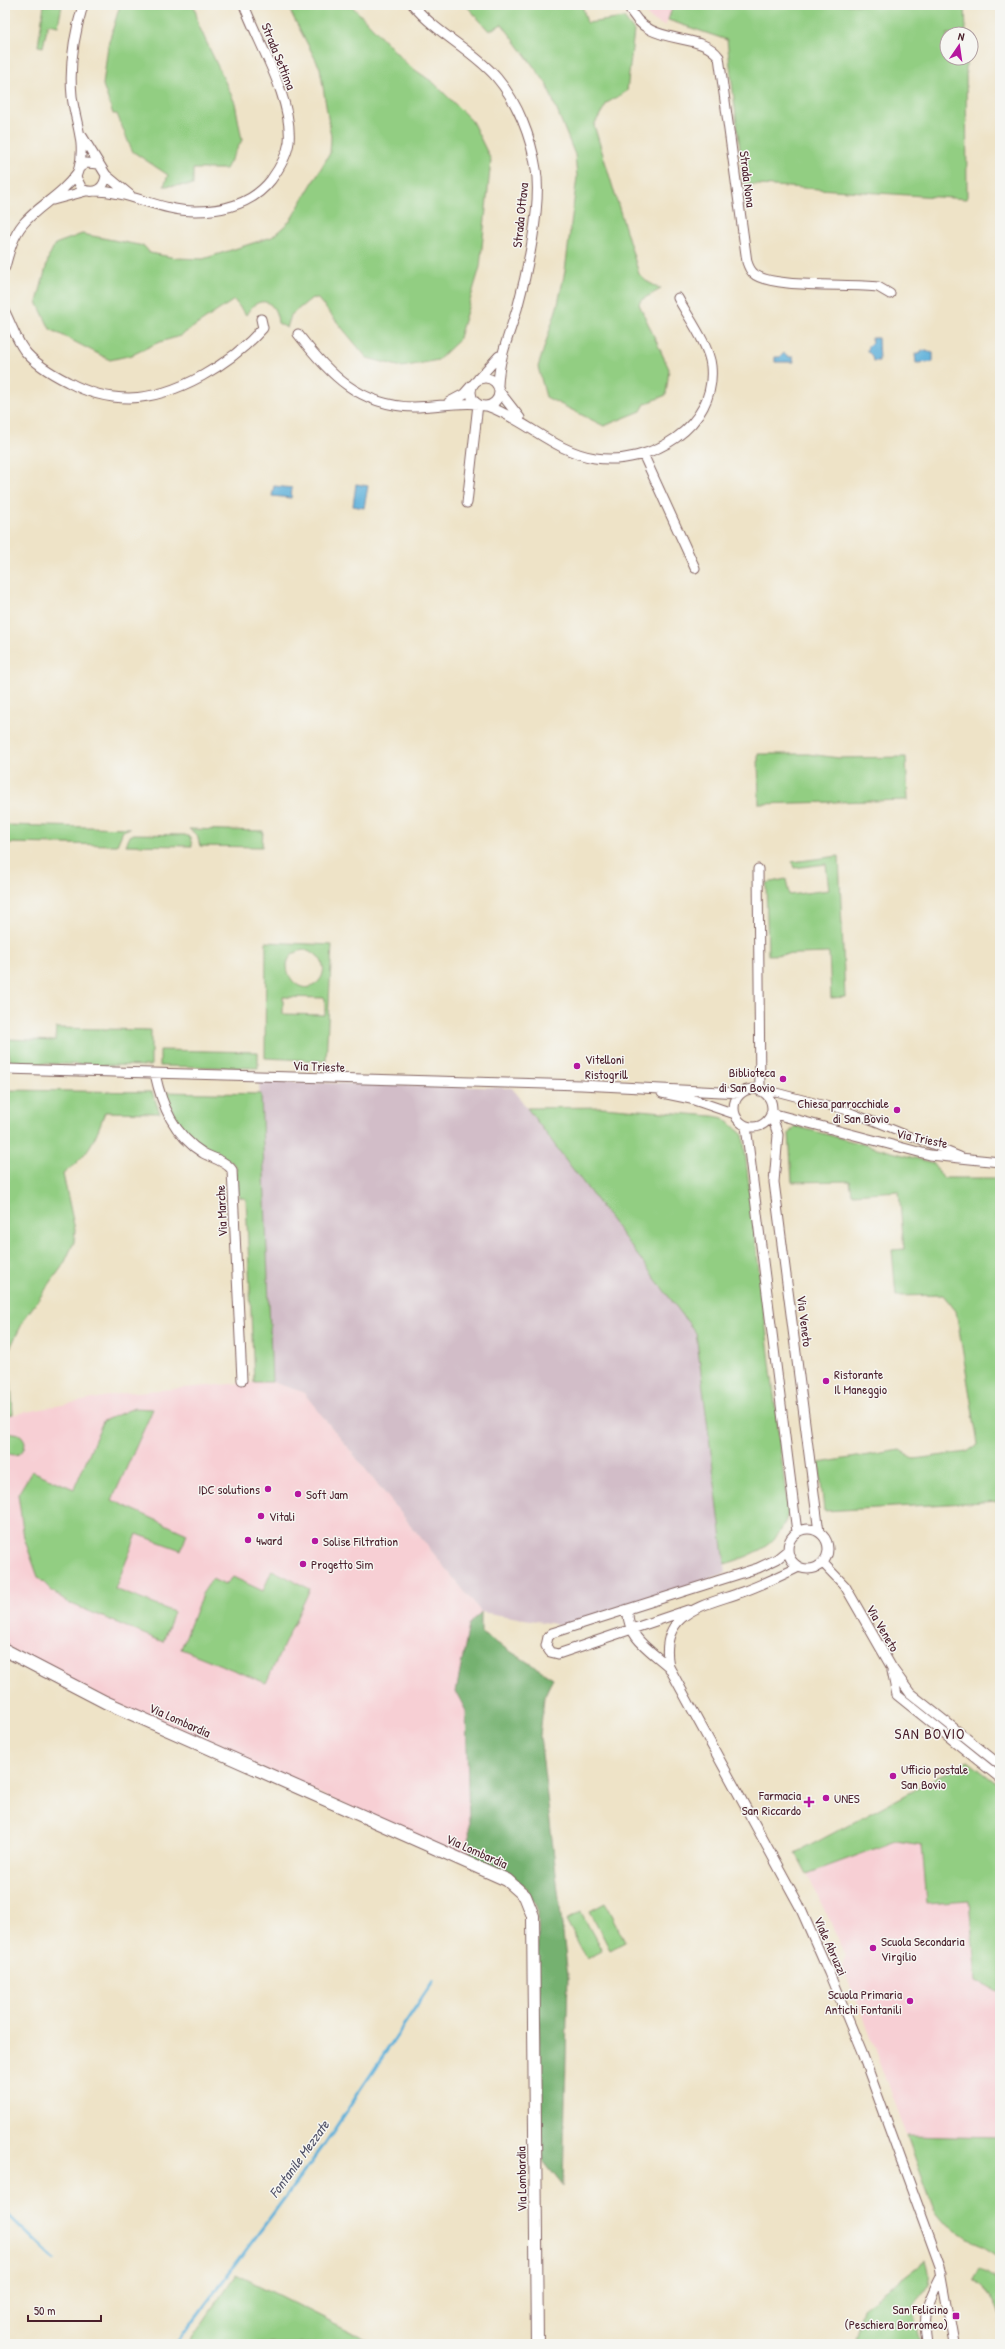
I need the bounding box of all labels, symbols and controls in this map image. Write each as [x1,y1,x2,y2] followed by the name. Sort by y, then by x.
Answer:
[257,20,301,92] street label: Strada Settima
[939,26,979,66] north arrow
[957,29,966,44] text: N
[736,150,760,208] street label: Strada Nona
[508,182,532,248] street label: Strada Ottava
[585,1050,628,1083] place label: Vitelloni Ristogrill
[293,1056,345,1076] street label: Via Trieste
[572,1061,582,1071] marker: Vitelloni Ristogrill
[719,1063,775,1096] place label: Biblioteca di San Bovio
[778,1074,788,1084] marker: Biblioteca di San Bovio
[797,1094,889,1127] place label: Chiesa parrocchiale di San Bovio
[892,1105,902,1115] marker: Chiesa parrocchiale di San Bovio
[895,1124,949,1152] street label: Via Trieste
[211,1185,231,1237] street label: Via Marche
[793,1294,817,1348] street label: Via Veneto
[834,1365,887,1398] place label: Ristorante Il Maneggio
[821,1376,831,1386] marker: Ristorante Il Maneggio
[198,1480,260,1498] place label: IDC solutions
[263,1484,273,1494] marker: IDC solutions
[306,1485,348,1503] place label: Soft Jam
[293,1489,303,1499] marker: Soft Jam
[269,1507,295,1525] place label: Vitali
[256,1511,266,1521] marker: Vitali
[256,1531,282,1549] place label: 4ward
[323,1532,398,1550] place label: Solise Filtration
[243,1535,253,1545] marker: 4ward
[310,1536,320,1546] marker: Solise Filtration
[311,1555,374,1573] place label: Progetto Sim
[298,1559,308,1569] marker: Progetto Sim
[862,1601,904,1655] street label: Via Veneto
[146,1698,214,1742] street label: Via Lombardia
[895,1723,965,1744] district label: SAN BOVIO
[901,1760,968,1793] place label: Ufficio postale San Bovio
[888,1771,898,1781] marker: Ufficio postale San Bovio
[742,1786,801,1819] place label: Farmacia San Riccardo
[834,1789,860,1807] place label: UNES
[821,1793,831,1803] marker: UNES
[804,1797,814,1807] marker: Farmacia San Riccardo
[443,1829,511,1873] street label: Via Lombardia
[810,1914,852,1978] street label: Viale Abruzzi
[881,1932,964,1965] place label: Scuola Secondaria Virgilio
[868,1943,878,1953] marker: Scuola Secondaria Virgilio
[825,1985,902,2018] place label: Scuola Primaria Antichi Fontanili
[905,1996,915,2006] marker: Scuola Primaria Antichi Fontanili
[264,2115,334,2201] water label: Fontanile Mezzate
[511,2146,531,2212] street label: Via Lombardia
[28,2297,101,2323] scale bar
[844,2300,948,2333] place label: San Felicino (Peschiera Borromeo)
[34,2302,55,2319] text: 50 m
[951,2311,961,2321] marker: San Felicino (Peschiera Borromeo)

